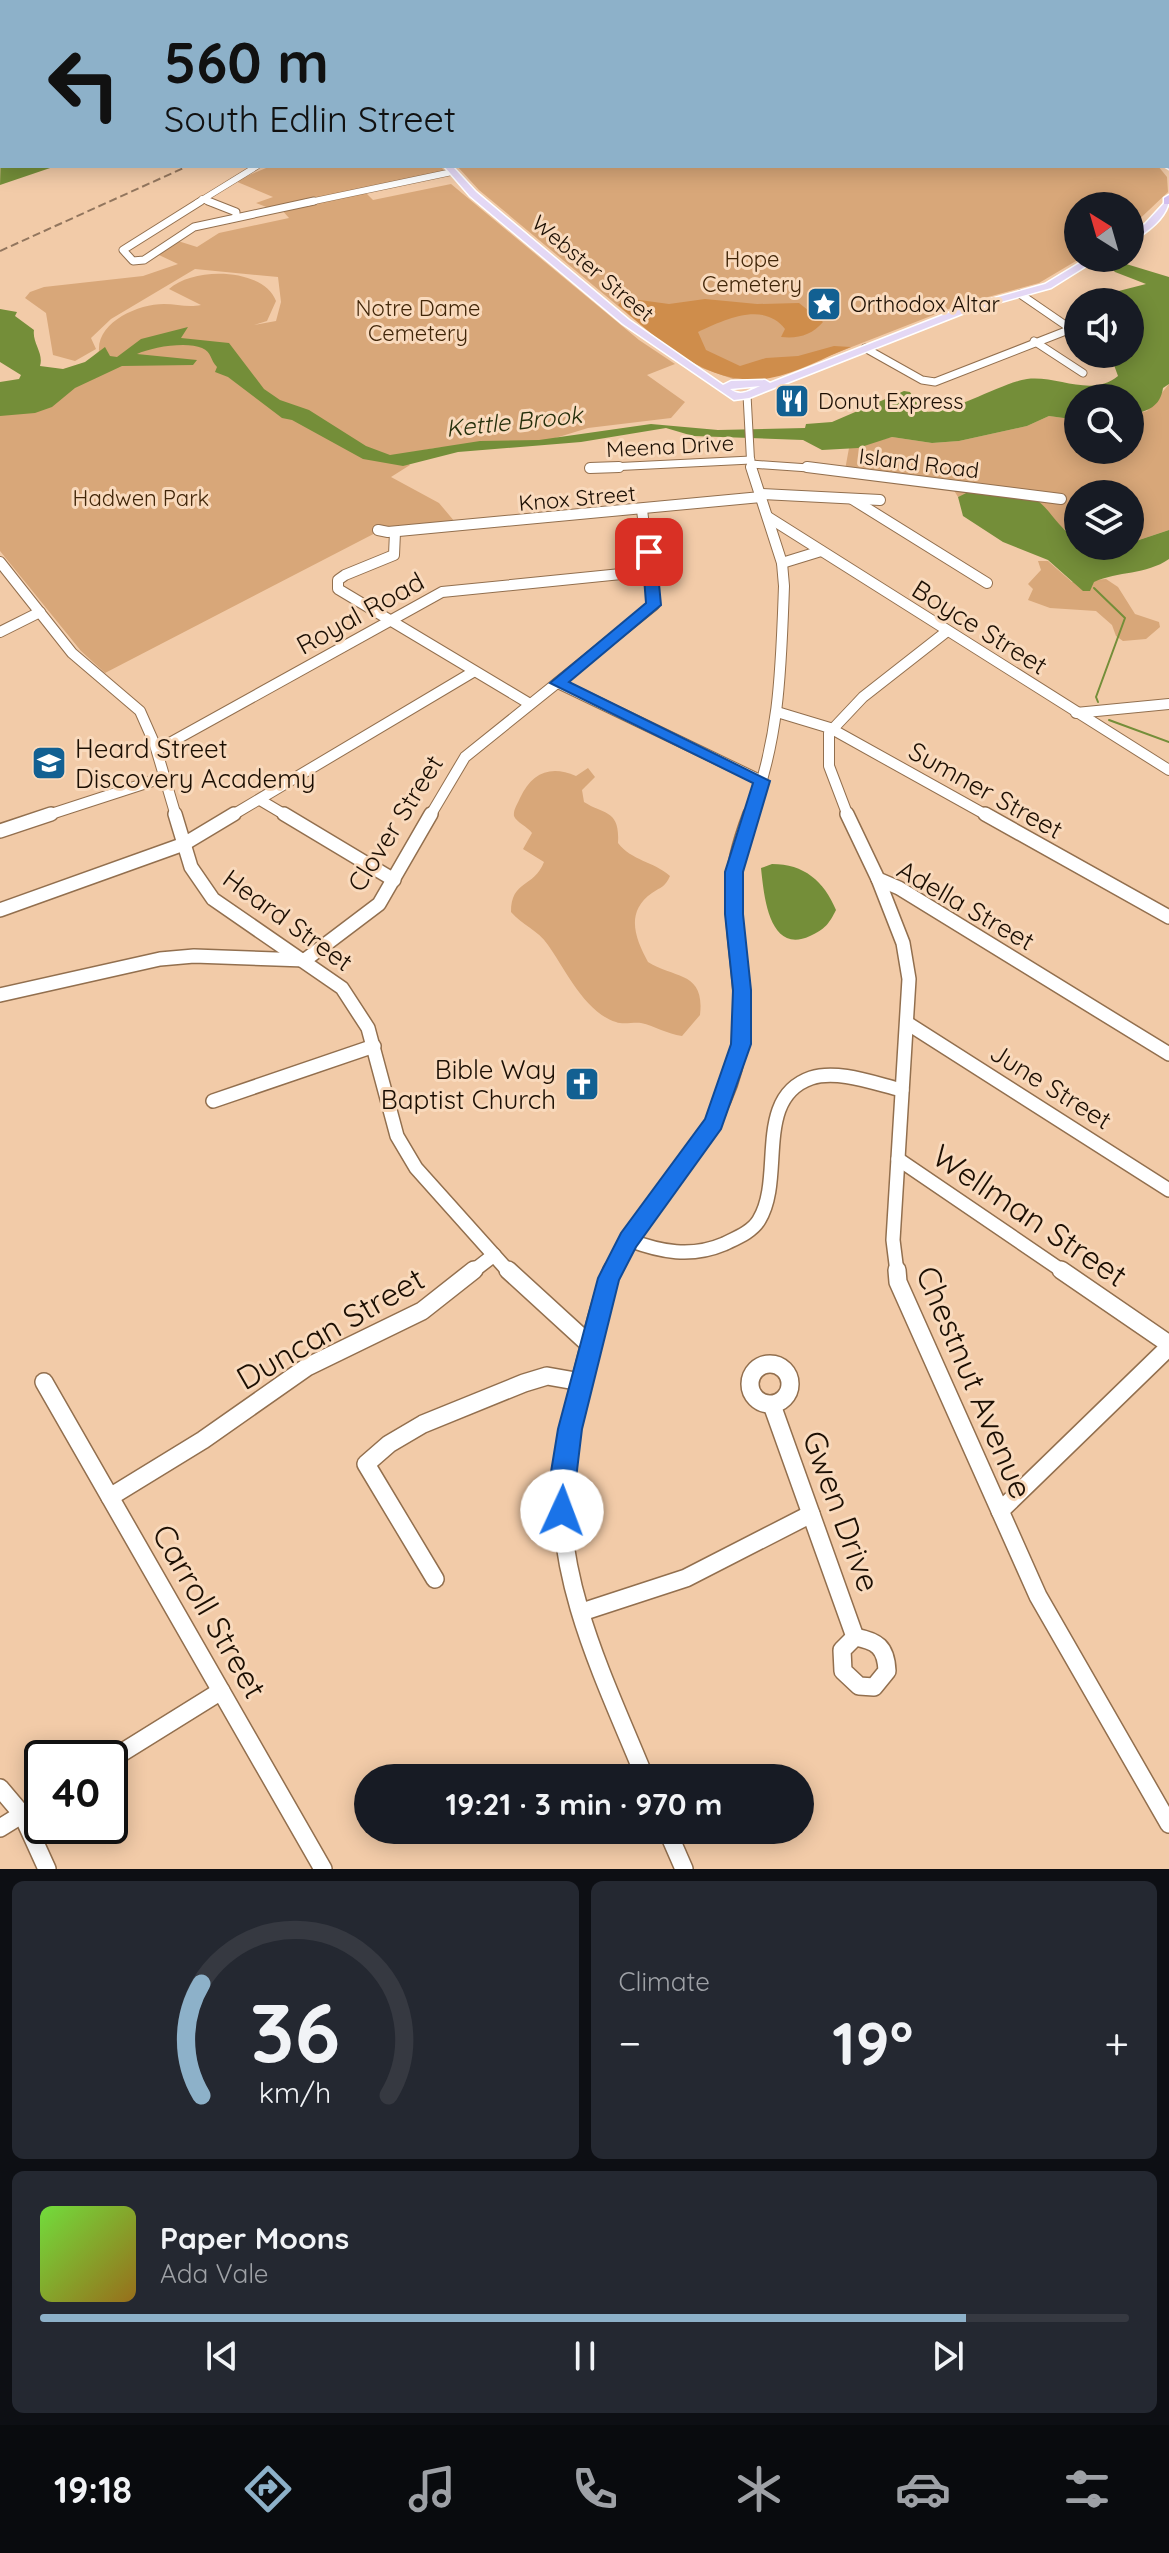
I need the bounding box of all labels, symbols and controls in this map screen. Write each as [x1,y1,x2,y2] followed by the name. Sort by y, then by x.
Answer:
[164,27,329,97] text: 560 m
[32,32,136,136] icon: left
[164,96,456,141] text: South Edlin Street
[1064,192,1144,272] north arrow
[1064,192,1144,560] map controls
[526,209,660,327] street label: Webster Street
[702,245,802,298] park label: Hope Cemetery
[805,285,843,323] place icon: Orthodox Altar
[1064,288,1144,368] button: sound
[850,290,1001,318] place label: Orthodox Altar
[356,294,480,347] park label: Notre Dame Cemetery
[773,382,811,420] restaurant icon: Donut Express
[1064,384,1144,464] button: search
[818,387,964,415] place label: Donut Express
[444,399,586,443] water label: Kettle Brook
[605,429,735,463] street label: Meena Drive
[857,442,981,484] street label: Island Road
[517,479,637,517] street label: Knox Street
[1064,480,1144,560] button: layers
[73,484,209,512] park label: Hadwen Park
[615,518,683,586] pin
[627,530,671,574] icon: arrive
[290,564,430,662] street label: Royal Road
[906,572,1054,682] street label: Boyce Street
[75,732,316,795] place label: Heard Street Discovery Academy
[903,734,1069,846] street label: Sumner Street
[30,744,68,782] school or university icon: Heard Street Discovery Academy
[340,749,450,897] street label: Clover Street
[891,852,1041,958] street label: Adella Street
[217,862,359,978] street label: Heard Street
[984,1036,1118,1136] street label: June Street
[381,1053,556,1116] place label: Bible Way Baptist Church
[563,1065,601,1103] church icon: Bible Way Baptist Church
[925,1135,1135,1295] street label: Wellman Street
[229,1258,431,1398] street label: Duncan Street
[908,1260,1042,1504] street label: Chestnut Avenue
[794,1425,890,1597] street label: Gwen Drive
[520,1469,604,1553] position arrow
[144,1517,276,1705] street label: Carroll Street
[24,1740,128,1844] speed limit sign: 40
[446,1785,722,1823] text: 19:21 · 3 min · 970 m
[619,1965,710,1998] text: Climate
[250,1979,341,2083] text: 36
[832,2005,913,2080] text: 19°
[619,2015,641,2070] text: −
[1104,2015,1129,2070] text: +
[259,2074,332,2110] text: km/h
[160,2219,349,2257] text: Paper Moons
[160,2257,269,2290] text: Ada Vale
[200,2334,244,2378] icon: previous
[563,2334,607,2378] icon: pause
[926,2334,970,2378] icon: next
[240,2461,296,2517] icon: directions
[404,2461,460,2517] icon: music
[567,2461,623,2517] icon: phone
[731,2461,787,2517] icon: climate
[895,2461,951,2517] icon: car
[1059,2461,1115,2517] icon: filters
[54,2467,132,2512] text: 19:18

